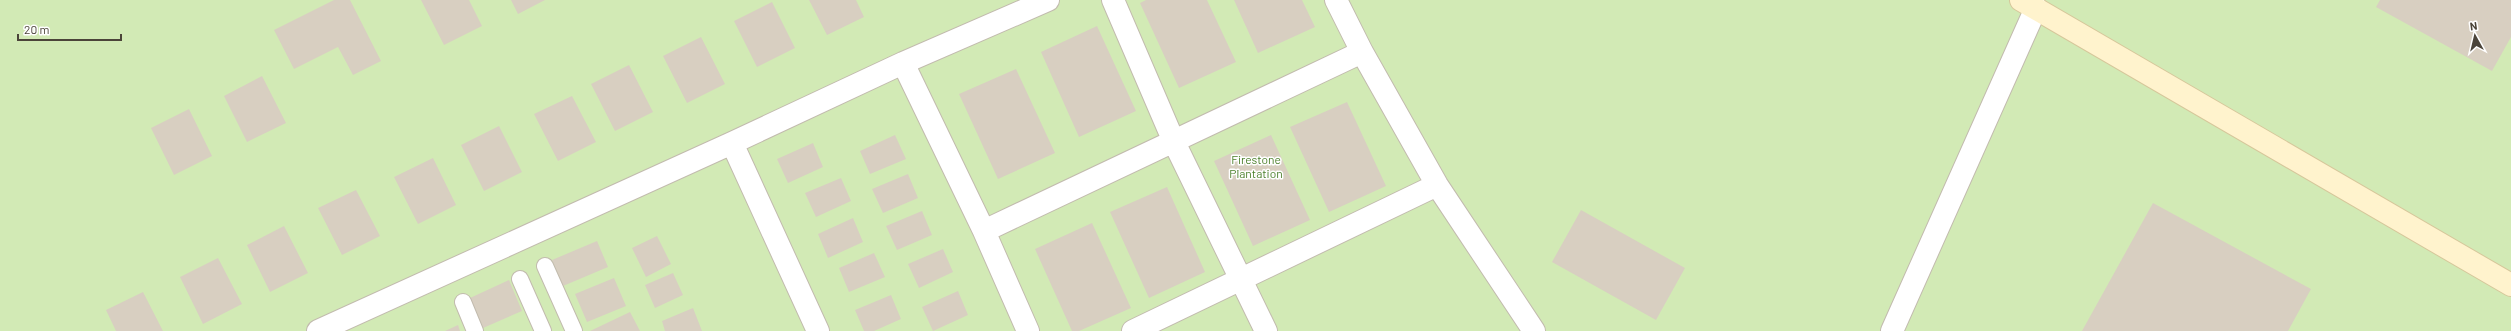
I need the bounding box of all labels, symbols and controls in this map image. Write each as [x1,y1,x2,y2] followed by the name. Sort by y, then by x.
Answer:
[18,16,121,42] scale bar
[2455,16,2495,56] north arrow
[2469,19,2478,33] text: N
[24,22,50,36] text: 20 m
[1229,152,1283,180] park label: Firestone Plantation

